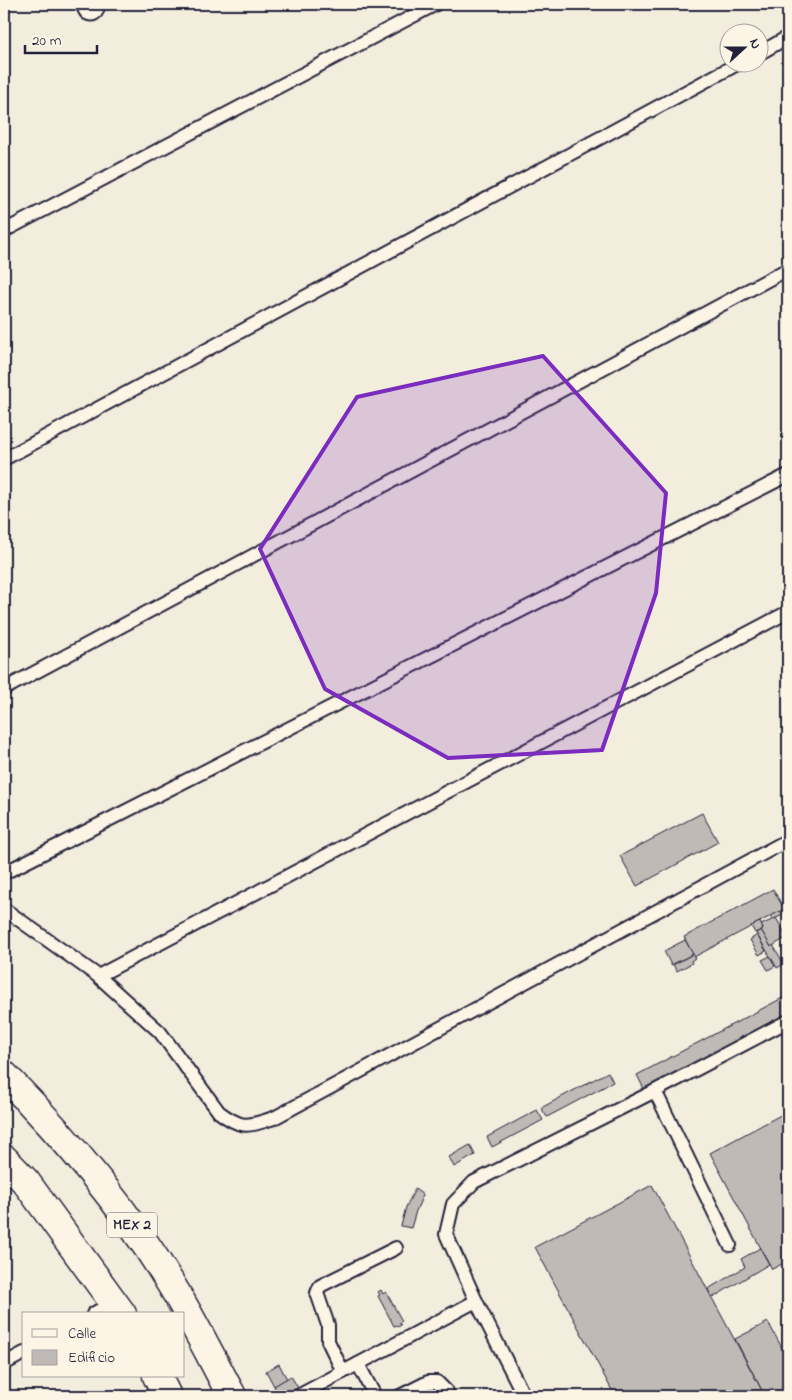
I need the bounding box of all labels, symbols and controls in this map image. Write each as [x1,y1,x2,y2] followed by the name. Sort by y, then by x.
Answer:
[25,22,98,54] scale bar
[720,22,770,72] north arrow
[32,30,62,52] text: 20 m
[743,36,766,52] text: N
[107,1212,157,1238] road number: MEX 2
[22,1312,185,1378] legend
[68,1323,96,1345] text: Calle
[68,1347,115,1369] text: Edificio

